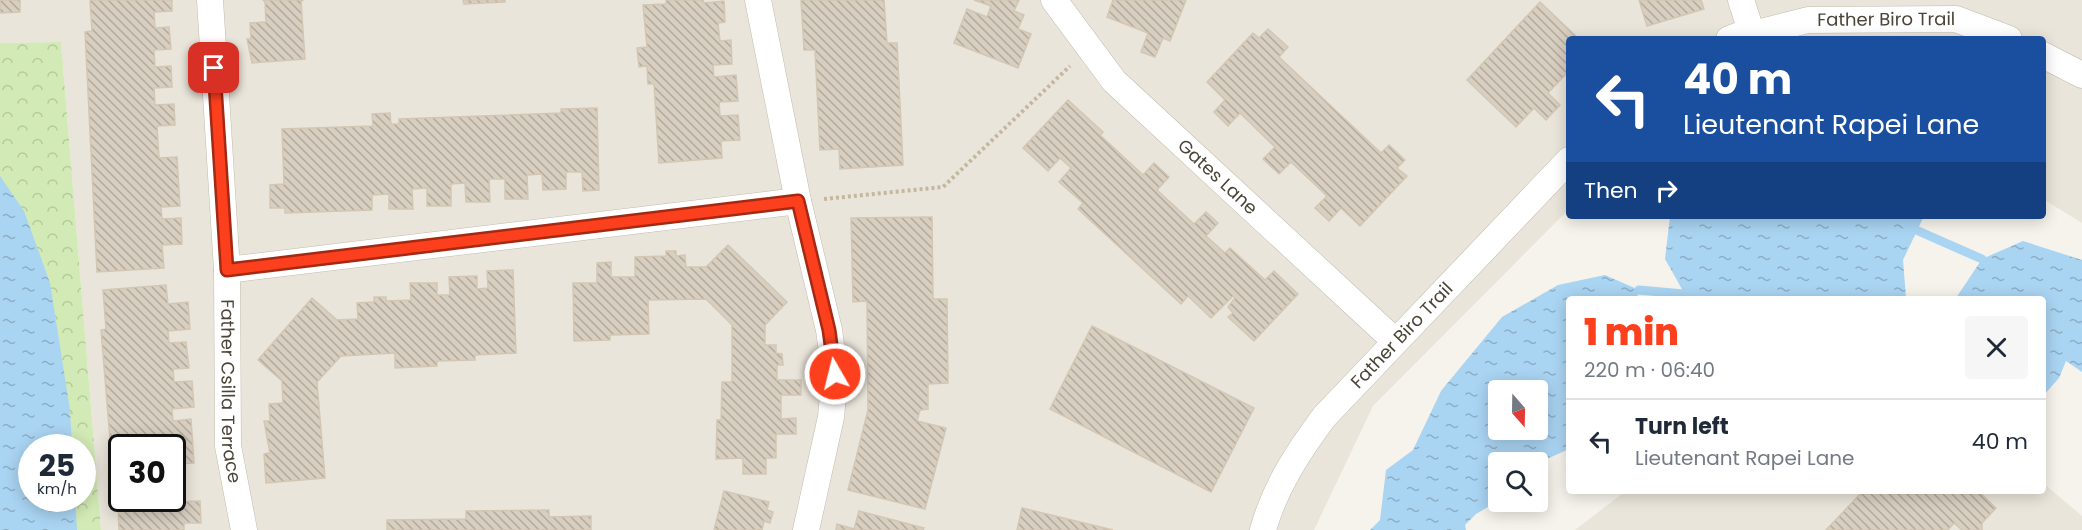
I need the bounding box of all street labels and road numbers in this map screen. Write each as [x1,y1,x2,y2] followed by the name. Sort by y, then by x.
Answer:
[1817,6,1955,32] street label: Father Biro Trail
[1172,133,1263,220] street label: Gates Lane
[1345,276,1458,394] street label: Father Biro Trail
[215,299,248,485] street label: Father Csilla Terrace

